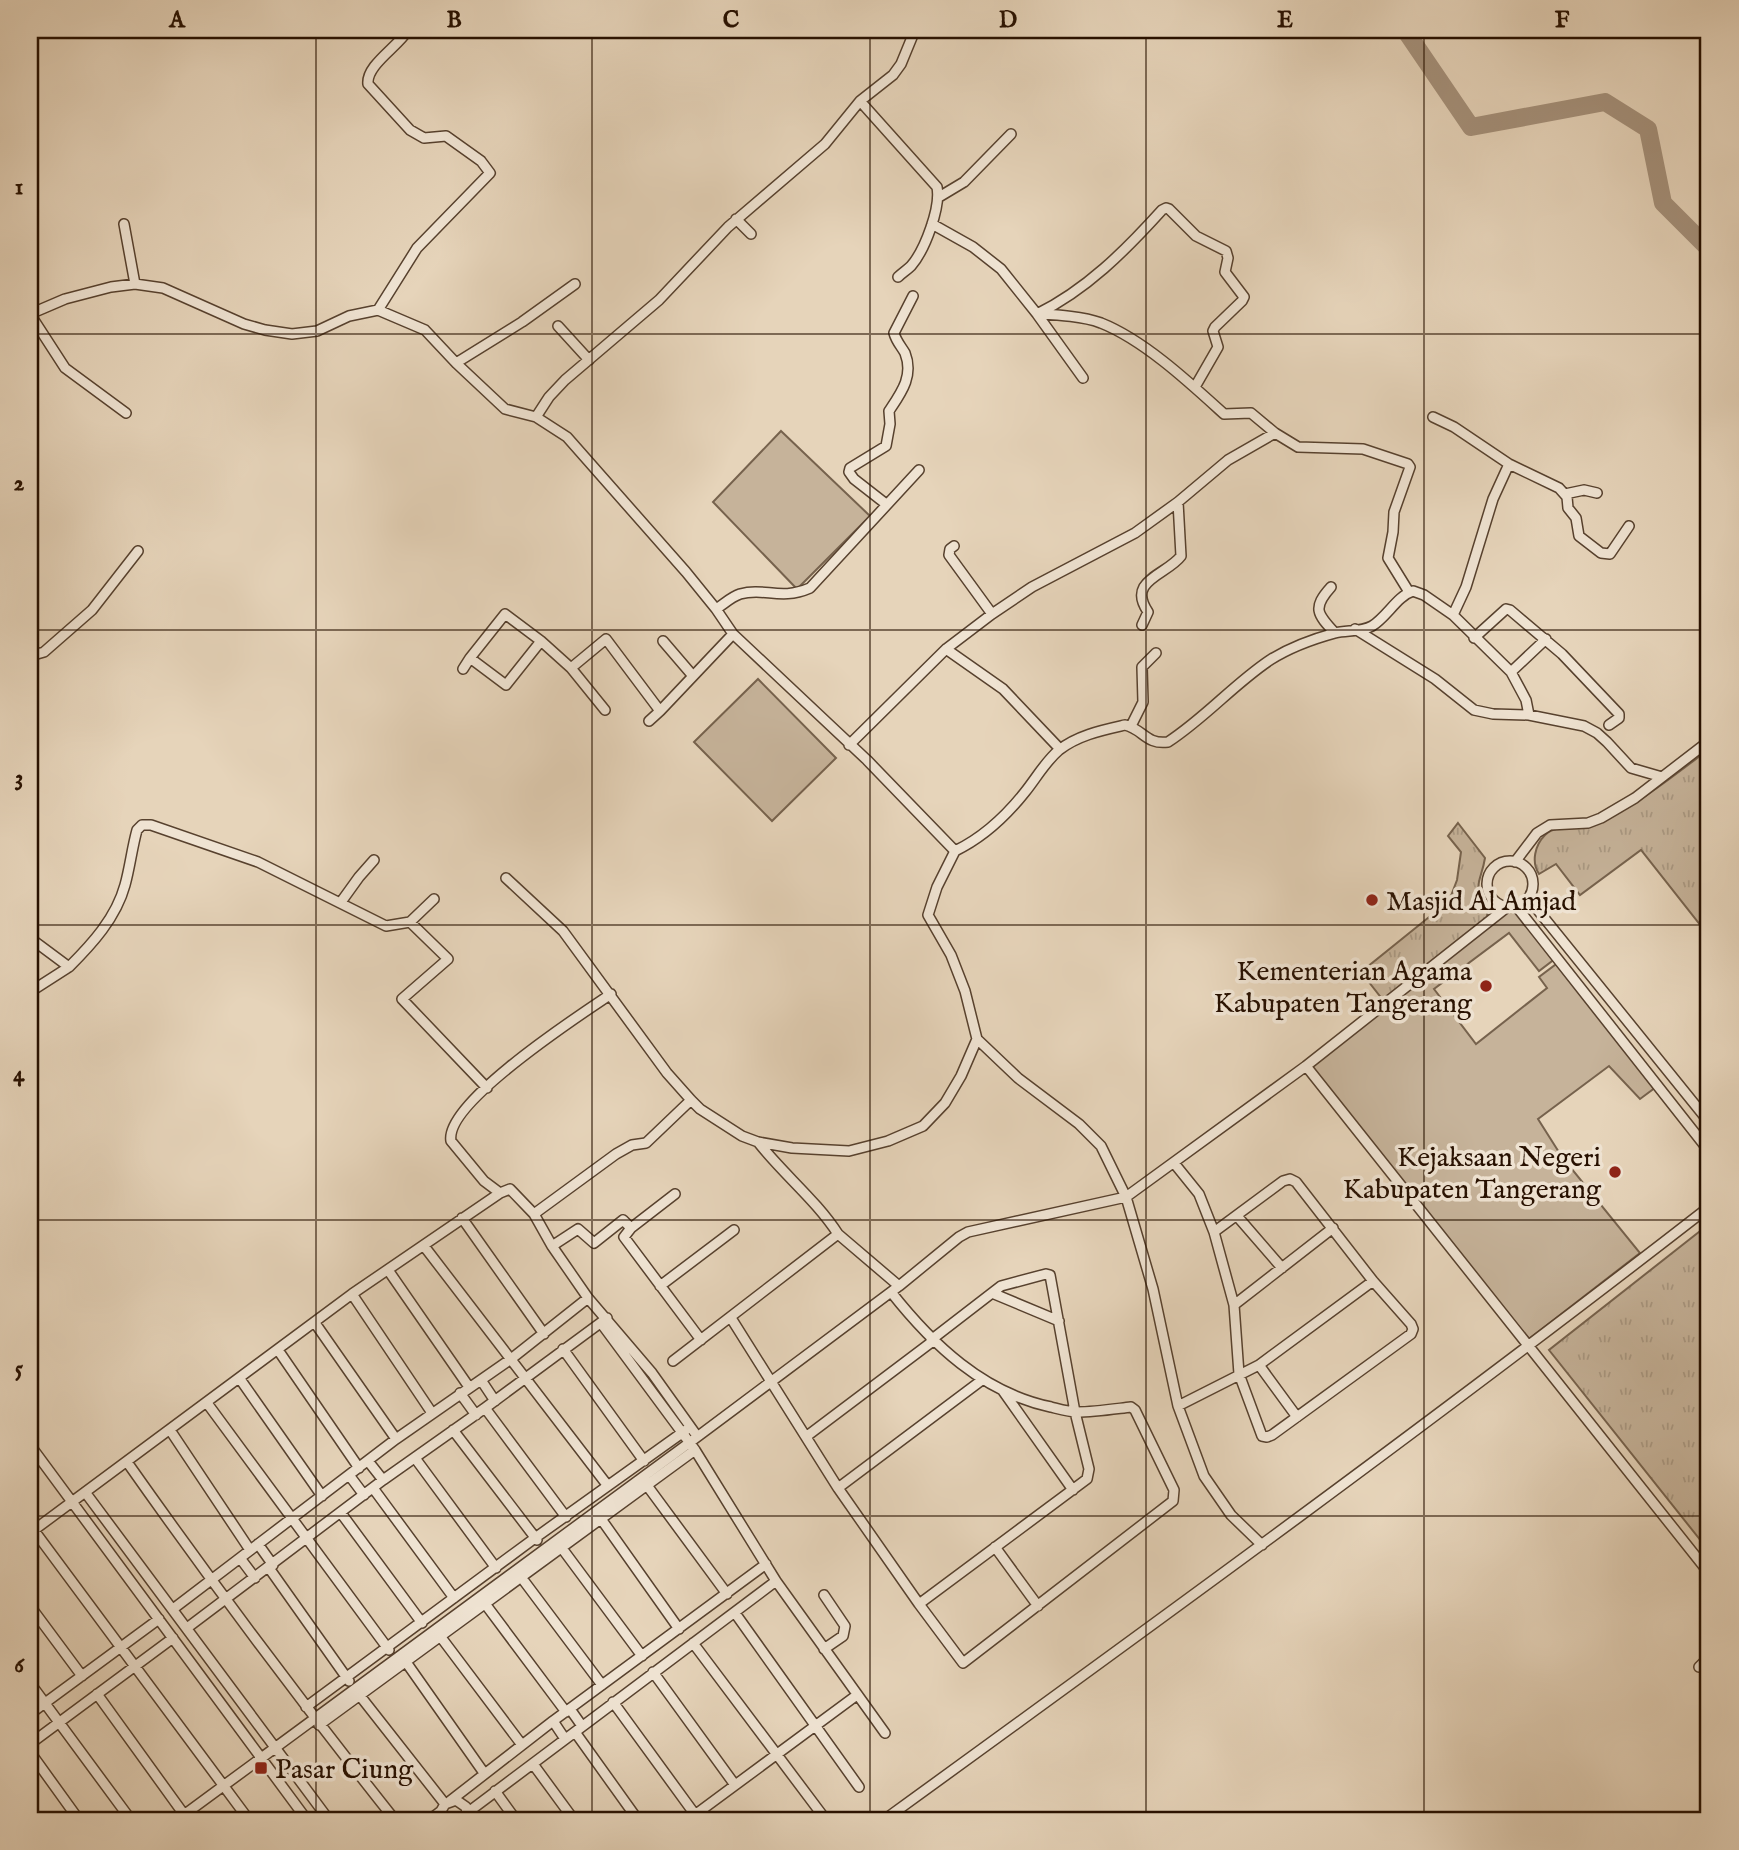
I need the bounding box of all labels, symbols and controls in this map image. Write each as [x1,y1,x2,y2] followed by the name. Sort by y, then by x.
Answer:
[168,6,186,35] text: A
[446,6,462,35] text: B
[723,6,740,35] text: C
[999,6,1017,35] text: D
[1277,6,1293,35] text: E
[1555,6,1570,35] text: F
[15,173,23,202] text: 1
[14,469,25,498] text: 2
[15,764,23,793] text: 3
[1386,885,1576,920] place label: Masjid Al Amjad
[1364,892,1380,908] marker: Masjid Al Amjad
[1214,955,1473,1022] place label: Kementerian Agama Kabupaten Tangerang
[1478,978,1494,994] marker: Kementerian Agama Kabupaten Tangerang
[13,1060,25,1089] text: 4
[1343,1141,1602,1208] place label: Kejaksaan Negeri Kabupaten Tangerang
[1607,1164,1623,1180] marker: Kejaksaan Negeri Kabupaten Tangerang
[15,1355,24,1384] text: 5
[14,1651,25,1680] text: 6
[275,1753,414,1788] place label: Pasar Ciung
[253,1760,269,1776] marker: Pasar Ciung

